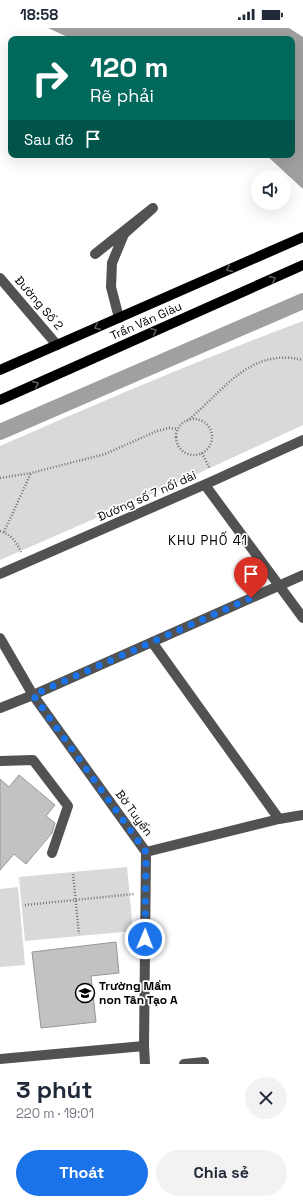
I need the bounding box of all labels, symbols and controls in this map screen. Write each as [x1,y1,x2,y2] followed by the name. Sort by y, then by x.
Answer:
[20,5,58,24] text: 18:58
[90,49,168,85] text: 120 m
[24,52,76,104] icon: right
[90,84,154,107] text: Rẽ phải
[82,128,104,150] icon: arrive
[24,130,74,149] text: Sau đó
[251,170,291,210] map controls
[251,170,291,210] button: sound
[225,265,232,273] one-way arrow
[11,273,67,333] street label: Đường Số 2
[270,275,277,283] one-way arrow
[108,298,184,344] street label: Trần Văn Giàu
[94,322,101,330] one-way arrow
[150,328,158,336] one-way arrow
[31,381,39,389] one-way arrow
[95,467,199,525] street label: Đường số 7 nối dài
[168,531,248,549] district label: KHU PHỐ 41
[234,557,268,598] pin
[240,563,262,585] icon: arrive
[112,787,156,839] street label: Bờ Tuyến
[124,918,166,960] position arrow
[99,978,178,1008] place label: Trường Mầm non Tân Tạo A
[74,982,96,1004] school or university icon: Trường Mầm non Tân Tạo A
[16,1074,92,1105] text: 3 phút
[245,1077,287,1119] button: close
[16,1105,94,1122] text: 220 m · 19:01
[16,1150,148,1196] button: Thoát
[156,1150,287,1196] button: Chia sẻ

